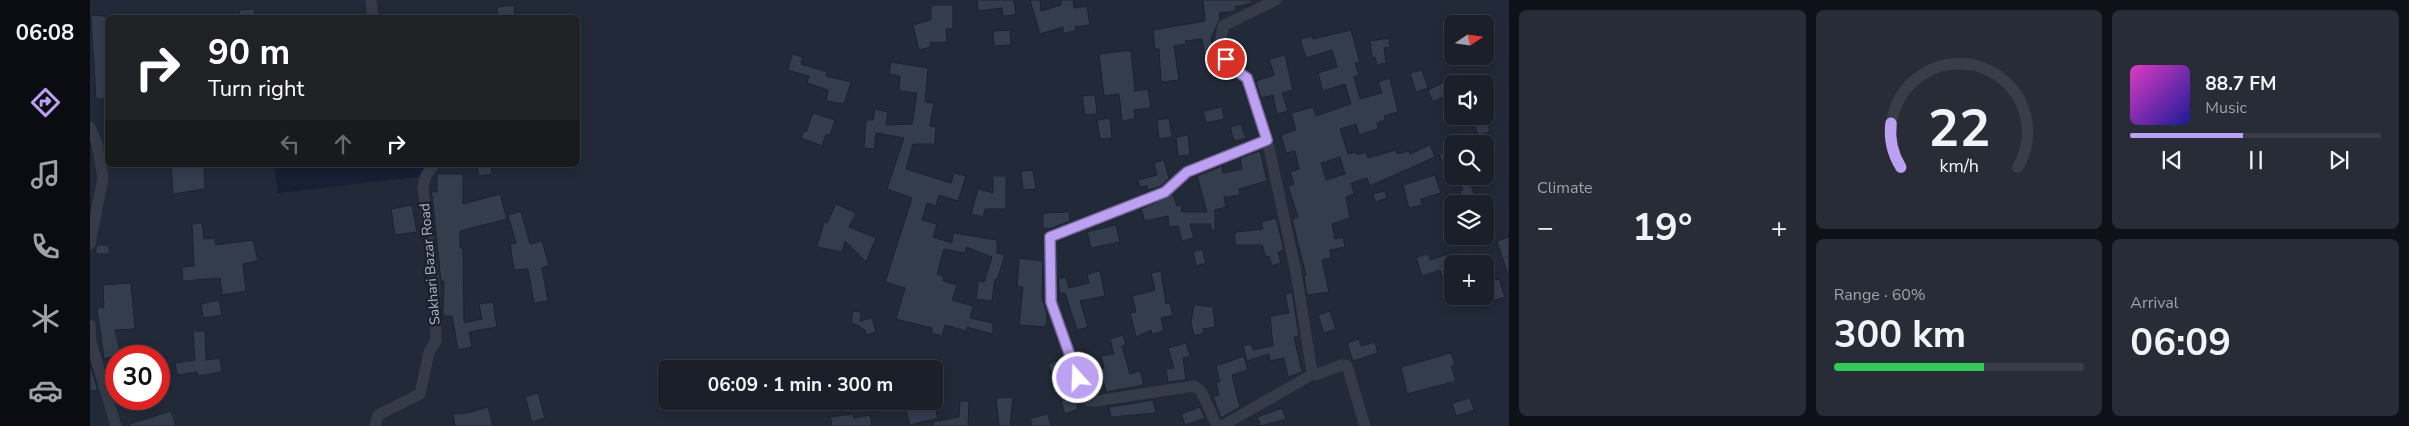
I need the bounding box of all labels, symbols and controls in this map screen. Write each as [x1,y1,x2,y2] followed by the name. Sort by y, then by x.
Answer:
[1444,15,1494,65] north arrow
[1444,15,1494,305] map controls
[16,18,74,48] text: 06:08
[208,29,290,76] text: 90 m
[125,35,190,100] icon: right
[1205,38,1247,80] pin
[1212,45,1240,73] icon: arrive
[2205,71,2277,97] text: 88.7 FM
[208,74,304,104] text: Turn right
[1444,75,1494,125] button: sound
[28,85,63,120] icon: directions
[1928,93,1990,164] text: 22
[2205,97,2247,119] text: Music
[276,130,304,158] icon: left
[329,130,357,158] icon: ahead
[382,130,410,158] icon: right
[1444,135,1494,185] button: search
[2158,146,2186,174] icon: previous
[2242,146,2270,174] icon: pause
[2325,146,2353,174] icon: next
[1939,154,1979,178] text: km/h
[28,157,63,192] icon: music
[1537,177,1592,199] text: Climate
[1444,195,1494,245] button: layers
[415,202,445,326] street label: Sakhari Bazar Road
[1632,202,1692,253] text: 19°
[1537,209,1554,247] text: −
[1771,209,1788,247] text: +
[28,229,63,264] icon: phone
[1444,255,1494,305] button: +
[1834,284,1926,306] text: Range · 60%
[2130,292,2178,314] text: Arrival
[28,301,63,336] icon: climate
[1834,309,1966,360] text: 300 km
[2130,317,2231,368] text: 06:09
[105,345,170,410] speed limit sign: 30
[1051,351,1103,403] position arrow
[708,372,893,398] text: 06:09 · 1 min · 300 m
[28,373,63,408] icon: car

